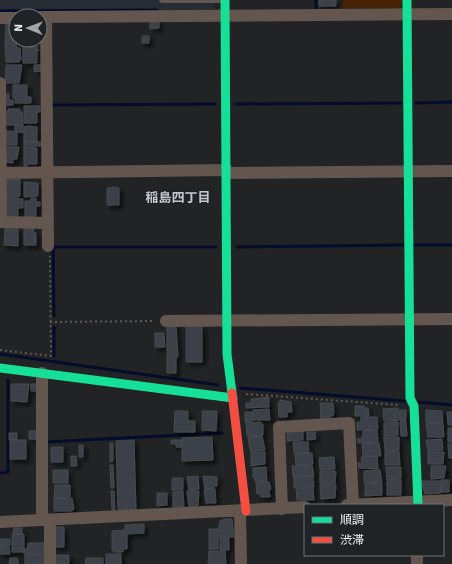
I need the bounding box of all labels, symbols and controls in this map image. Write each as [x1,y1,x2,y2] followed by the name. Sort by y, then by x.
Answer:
[8,8,48,48] north arrow
[12,24,25,32] text: N
[145,190,211,206] district label: 稲島四丁目
[304,504,444,556] legend
[340,513,364,528] text: 順調
[340,533,364,548] text: 渋滞

